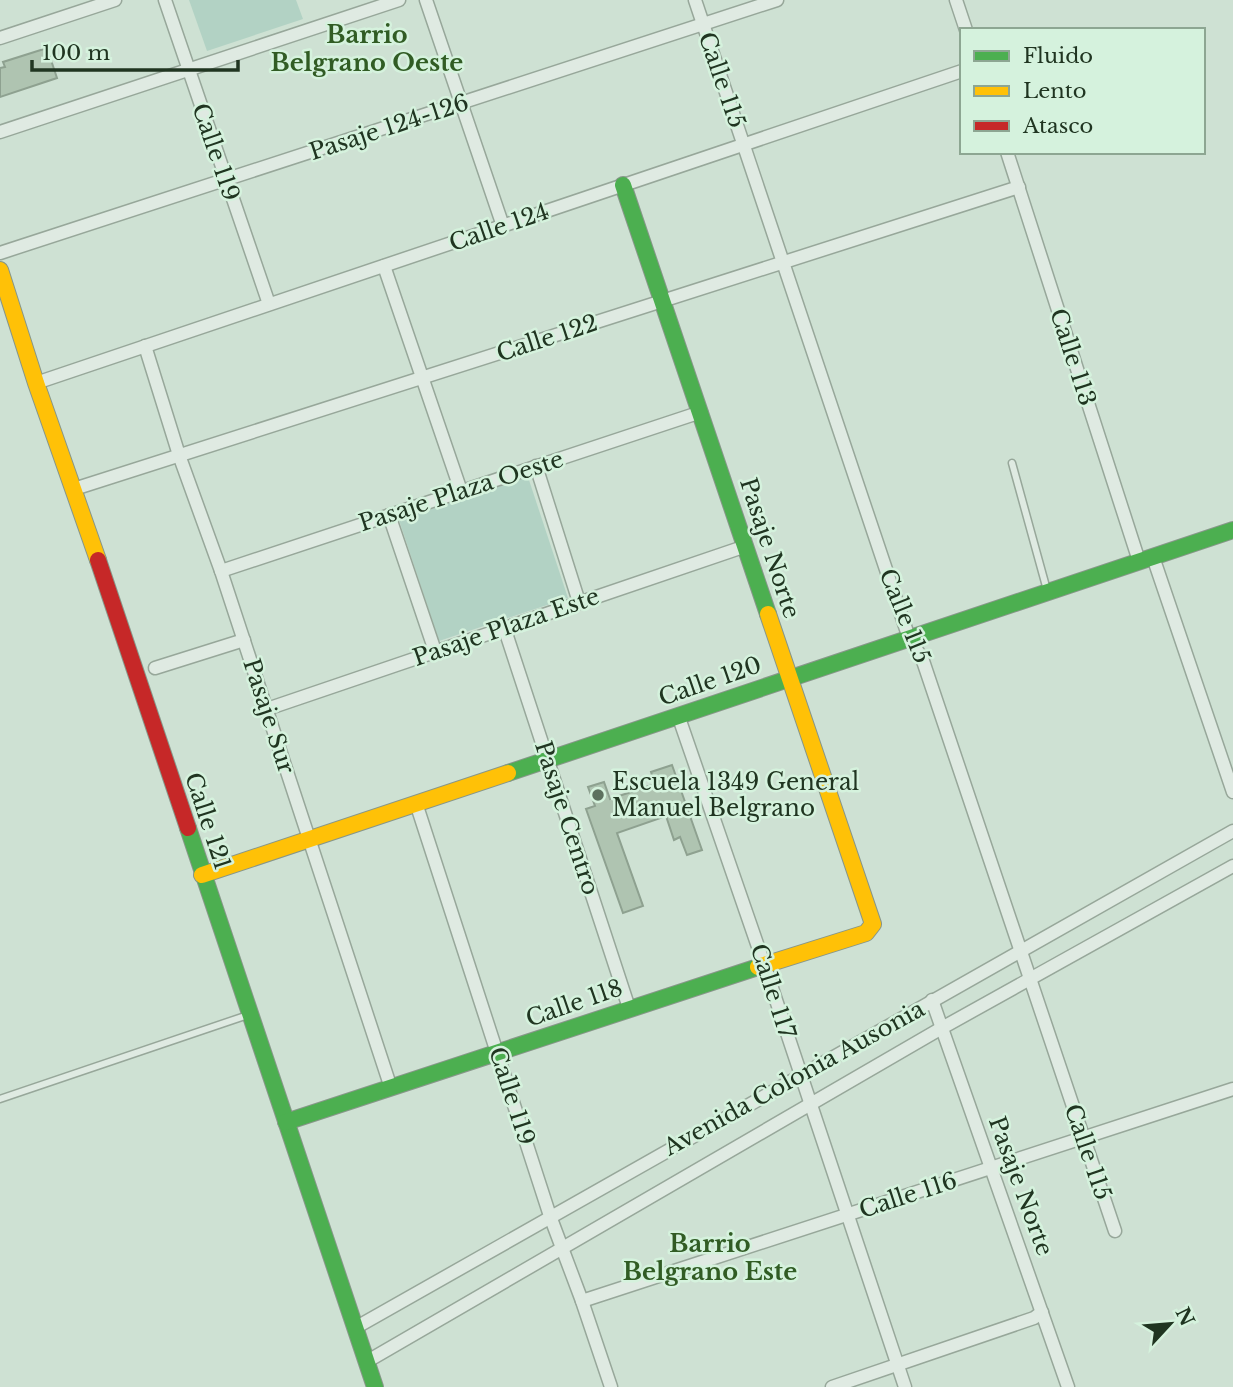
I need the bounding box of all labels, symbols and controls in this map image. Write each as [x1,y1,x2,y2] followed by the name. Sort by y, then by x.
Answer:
[271,20,463,77] district label: Barrio Belgrano Oeste
[32,28,238,72] scale bar
[693,28,751,132] street label: Calle 115
[960,28,1205,154] legend
[42,40,110,66] text: 100 m
[1023,43,1093,69] text: Fluido
[1023,78,1086,104] text: Lento
[306,88,472,166] street label: Pasaje 124-126
[186,100,246,204] street label: Calle 119
[1022,113,1093,139] text: Atasco
[445,197,553,257] street label: Calle 124
[1044,305,1102,409] street label: Calle 113
[493,309,601,367] street label: Calle 122
[355,445,567,537] street label: Pasaje Plaza Oeste
[734,474,806,622] street label: Pasaje Norte
[873,565,937,667] street label: Calle 115
[409,582,603,672] street label: Pasaje Plaza Este
[655,650,765,712] street label: Calle 120
[237,655,301,777] street label: Pasaje Sur
[529,738,605,898] street label: Pasaje Centro
[612,768,859,822] place label: Escuela 1349 General Manuel Belgrano
[179,769,237,873] street label: Calle 121
[590,787,606,803] marker: Escuela 1349 General Manuel Belgrano
[745,940,802,1042] street label: Calle 117
[522,973,626,1033] street label: Calle 118
[658,994,930,1162] street label: Avenida Colonia Ausonia
[483,1044,541,1148] street label: Calle 119
[1059,1100,1117,1204] street label: Calle 115
[983,1113,1059,1259] street label: Pasaje Norte
[856,1166,960,1224] street label: Calle 116
[623,1229,797,1286] district label: Barrio Belgrano Este
[1135,1289,1205,1359] north arrow
[1171,1304,1199,1330] text: N

